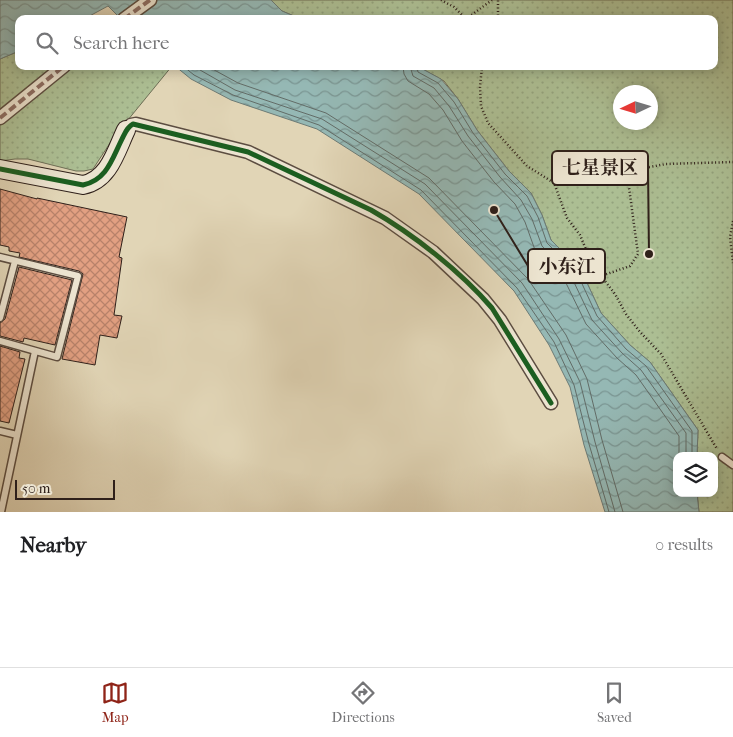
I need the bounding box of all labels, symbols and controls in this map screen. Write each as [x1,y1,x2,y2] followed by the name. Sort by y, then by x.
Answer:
[15,15,718,70] search box
[33,29,61,57] icon: search
[73,32,169,54] text: Search here
[613,85,658,130] north arrow
[552,151,648,185] callout: 七星景区
[562,157,638,179] text: 七星景区
[528,249,605,283] callout: 小东江
[538,256,596,278] text: 小东江
[673,452,718,497] map controls
[673,452,718,497] button: layers
[15,477,115,500] scale bar
[22,480,50,497] text: 50 m
[20,533,86,557] text: Nearby
[655,535,713,554] text: 0 results
[101,679,129,726] tab: Map
[332,679,395,726] tab: Directions
[597,679,632,726] tab: Saved

